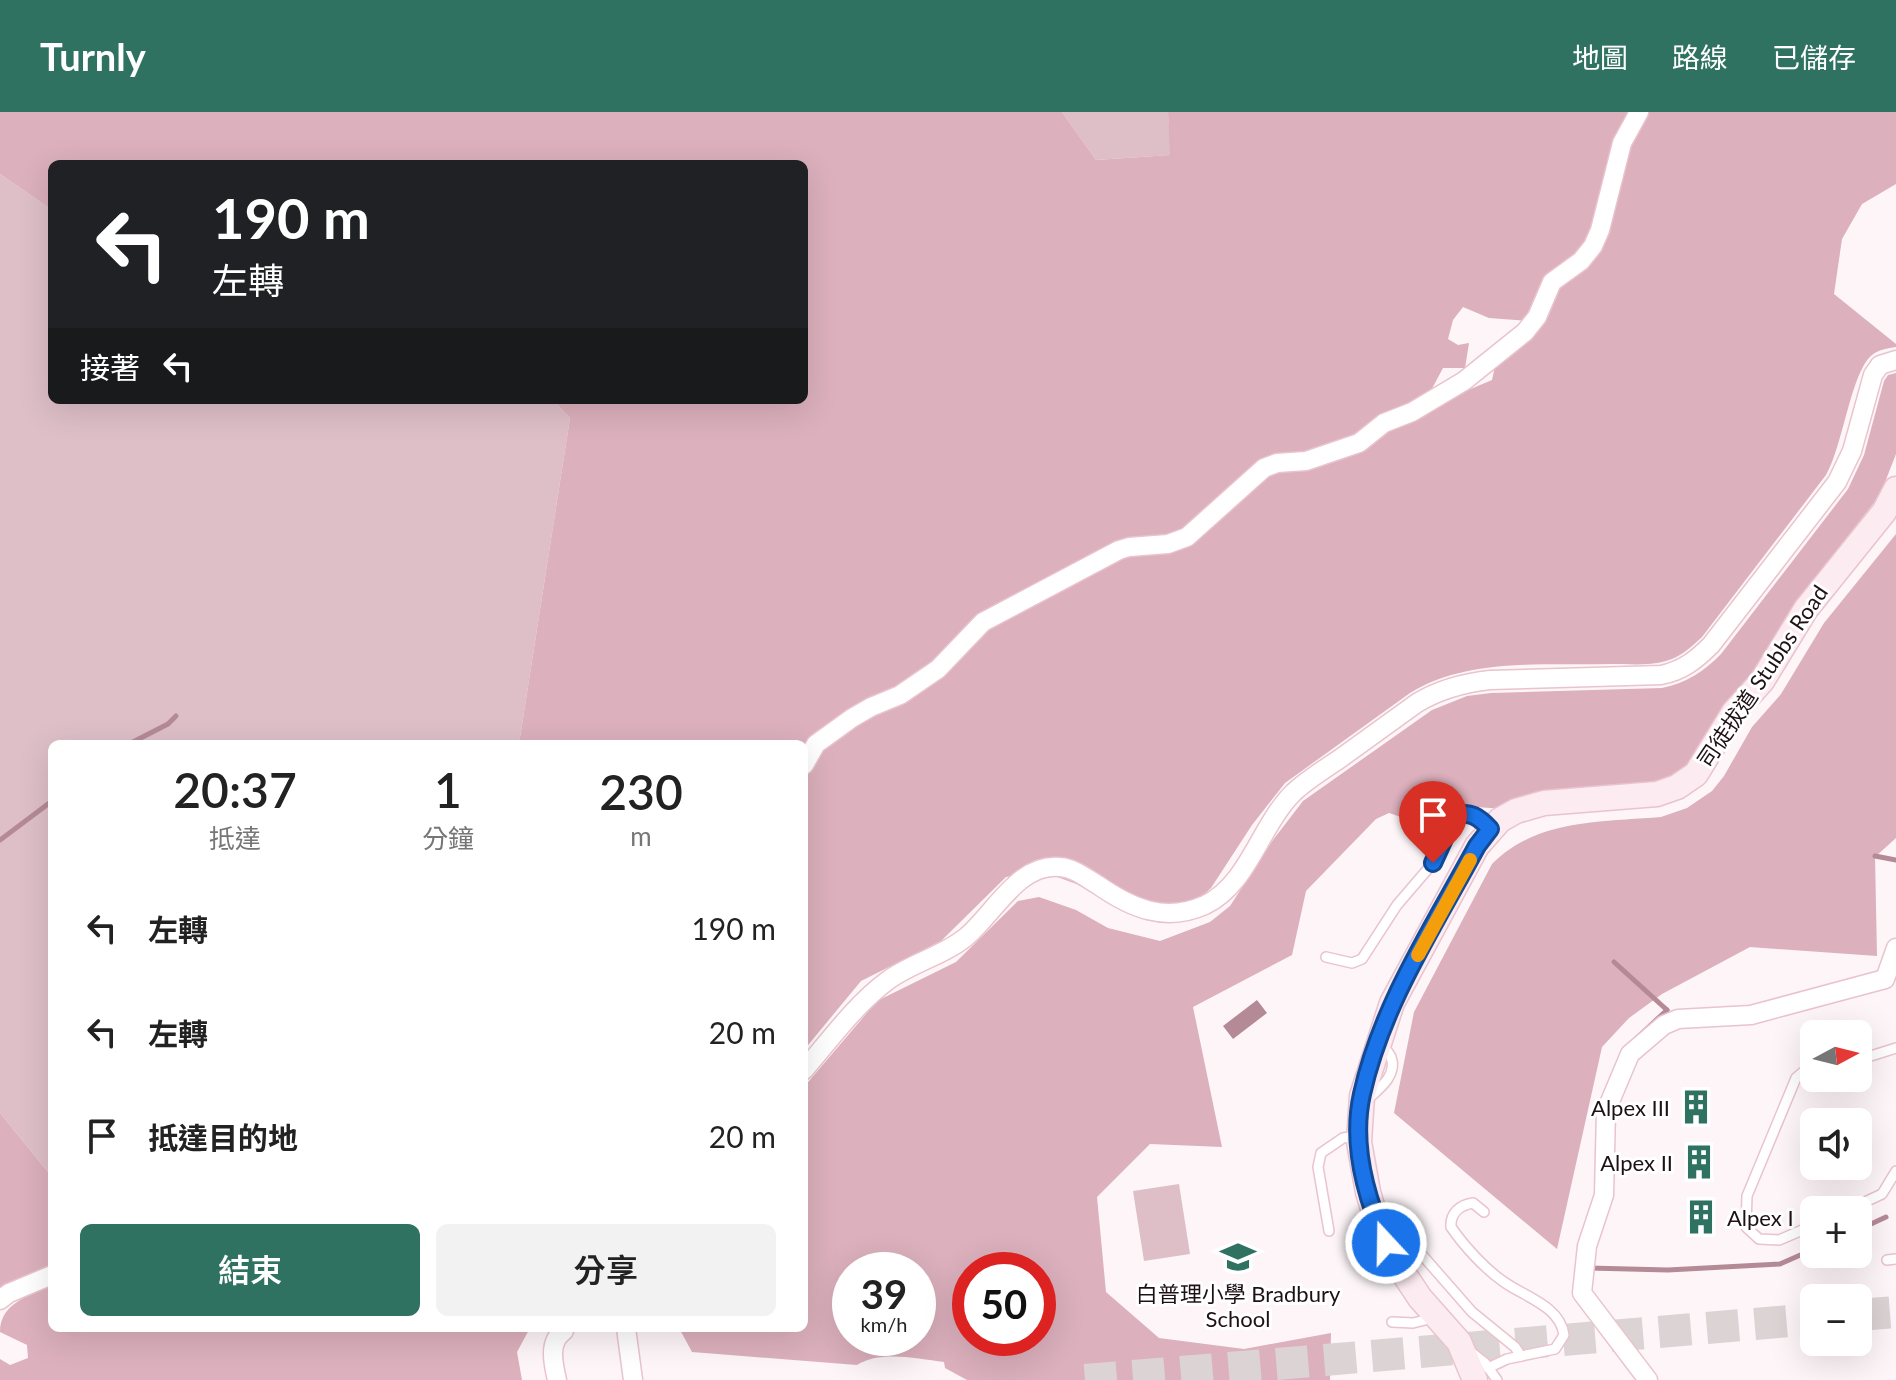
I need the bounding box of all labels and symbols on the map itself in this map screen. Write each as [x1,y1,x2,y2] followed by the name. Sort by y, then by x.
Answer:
[1691,580,1833,772] street label: 司徒拔道 Stubbs Road
[1399,781,1467,863] pin
[1800,1020,1872,1092] north arrow
[1677,1088,1715,1126] building icon: Alpex III
[1591,1094,1670,1121] place label: Alpex III
[1680,1143,1718,1181] building icon: Alpex II
[1600,1149,1673,1176] place label: Alpex II
[1682,1198,1720,1236] building icon: Alpex I
[1344,1201,1428,1285] position arrow
[1727,1204,1794,1231] place label: Alpex I
[1219,1238,1257,1276] school or university icon: 白普理小學 Bradbury School
[952,1252,1056,1356] speed limit sign: 50
[1136,1280,1341,1332] place label: 白普理小學 Bradbury School

